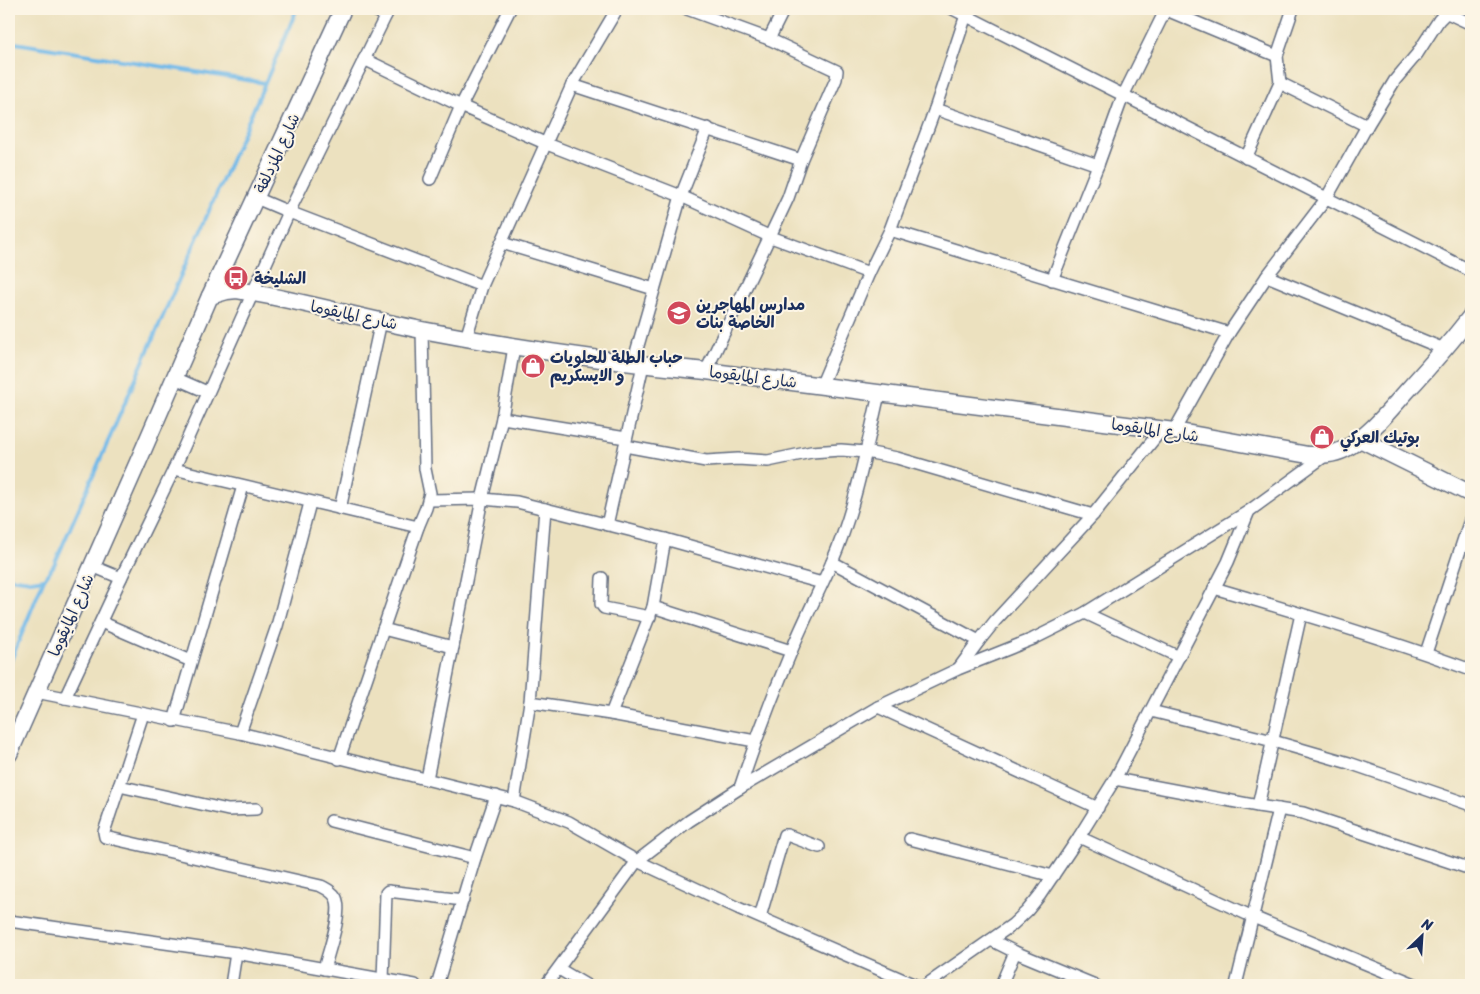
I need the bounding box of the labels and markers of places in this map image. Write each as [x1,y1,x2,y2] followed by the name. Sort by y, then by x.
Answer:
[254,264,306,293] place label: الشليخة
[223,265,249,291] bus stop icon: الشليخة
[696,290,805,337] place label: مدارس المهاجرين الخاصة بنات
[666,300,692,326] school or university icon: مدارس المهاجرين الخاصة بنات
[550,343,683,390] place label: حباب الطلة للحلويات و الايسكريم
[520,353,546,379] shop icon: حباب الطلة للحلويات و الايسكريم
[1340,423,1420,452] place label: بوتيك العركي
[1309,424,1335,450] shop icon: بوتيك العركي

